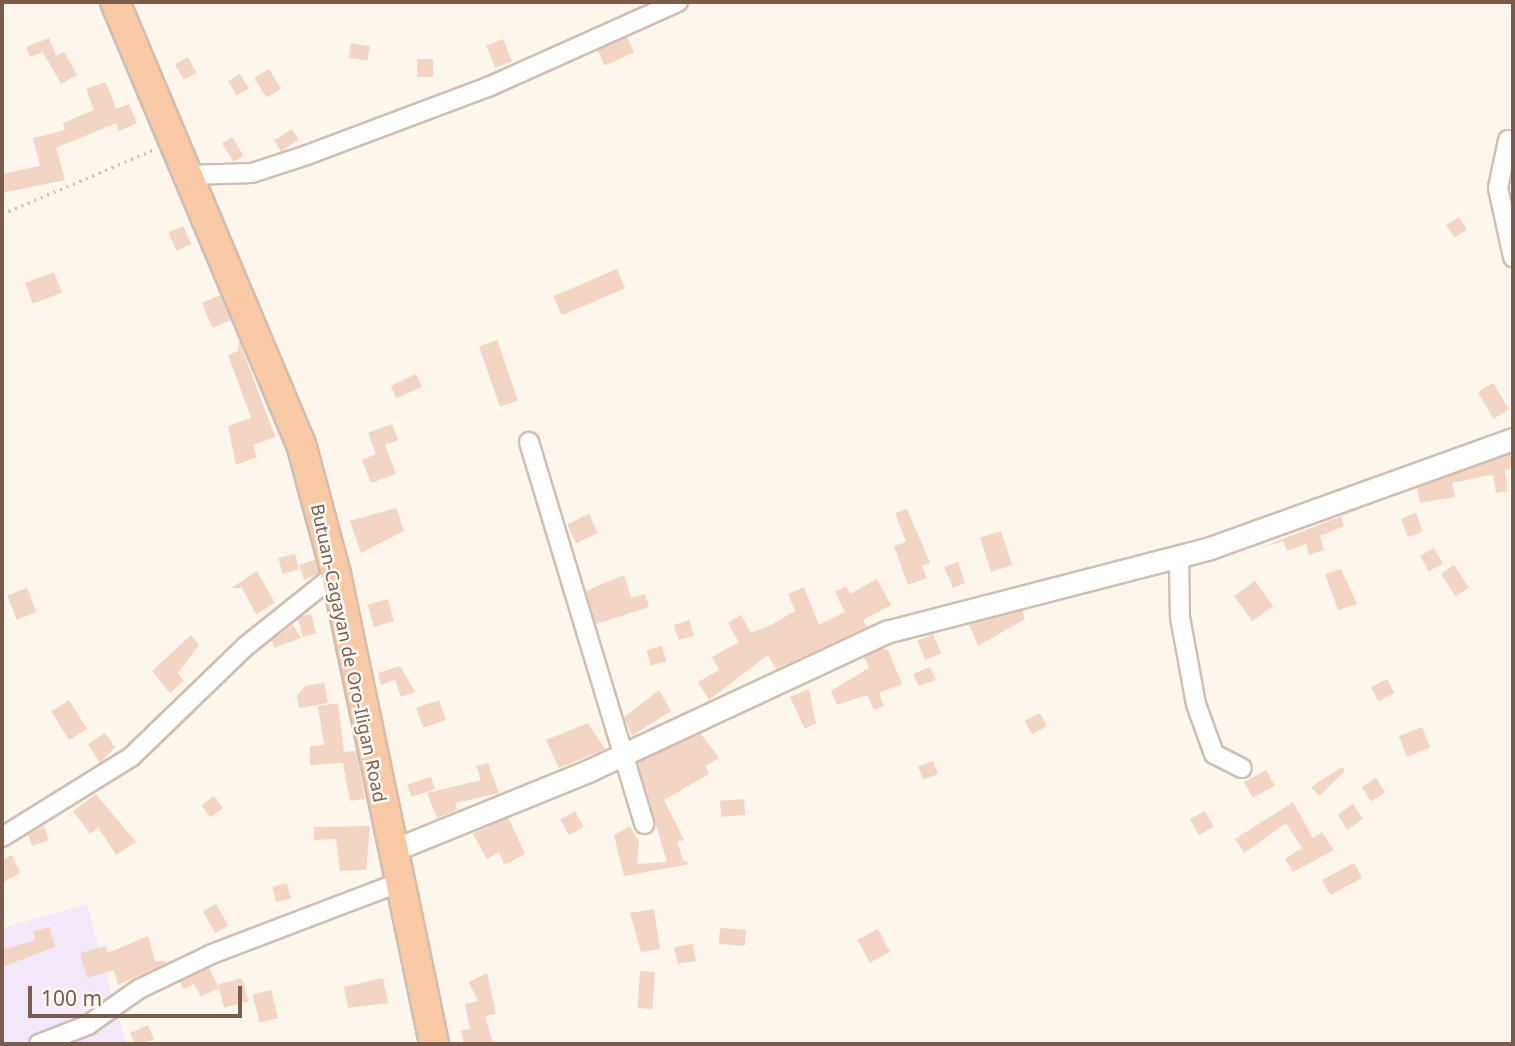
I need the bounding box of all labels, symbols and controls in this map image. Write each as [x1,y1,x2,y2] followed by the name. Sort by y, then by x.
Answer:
[307,502,391,804] street label: Butuan-Cagayan de Oro-Iligan Road
[32,972,245,1016] scale bar
[41,984,102,1012] text: 100 m

